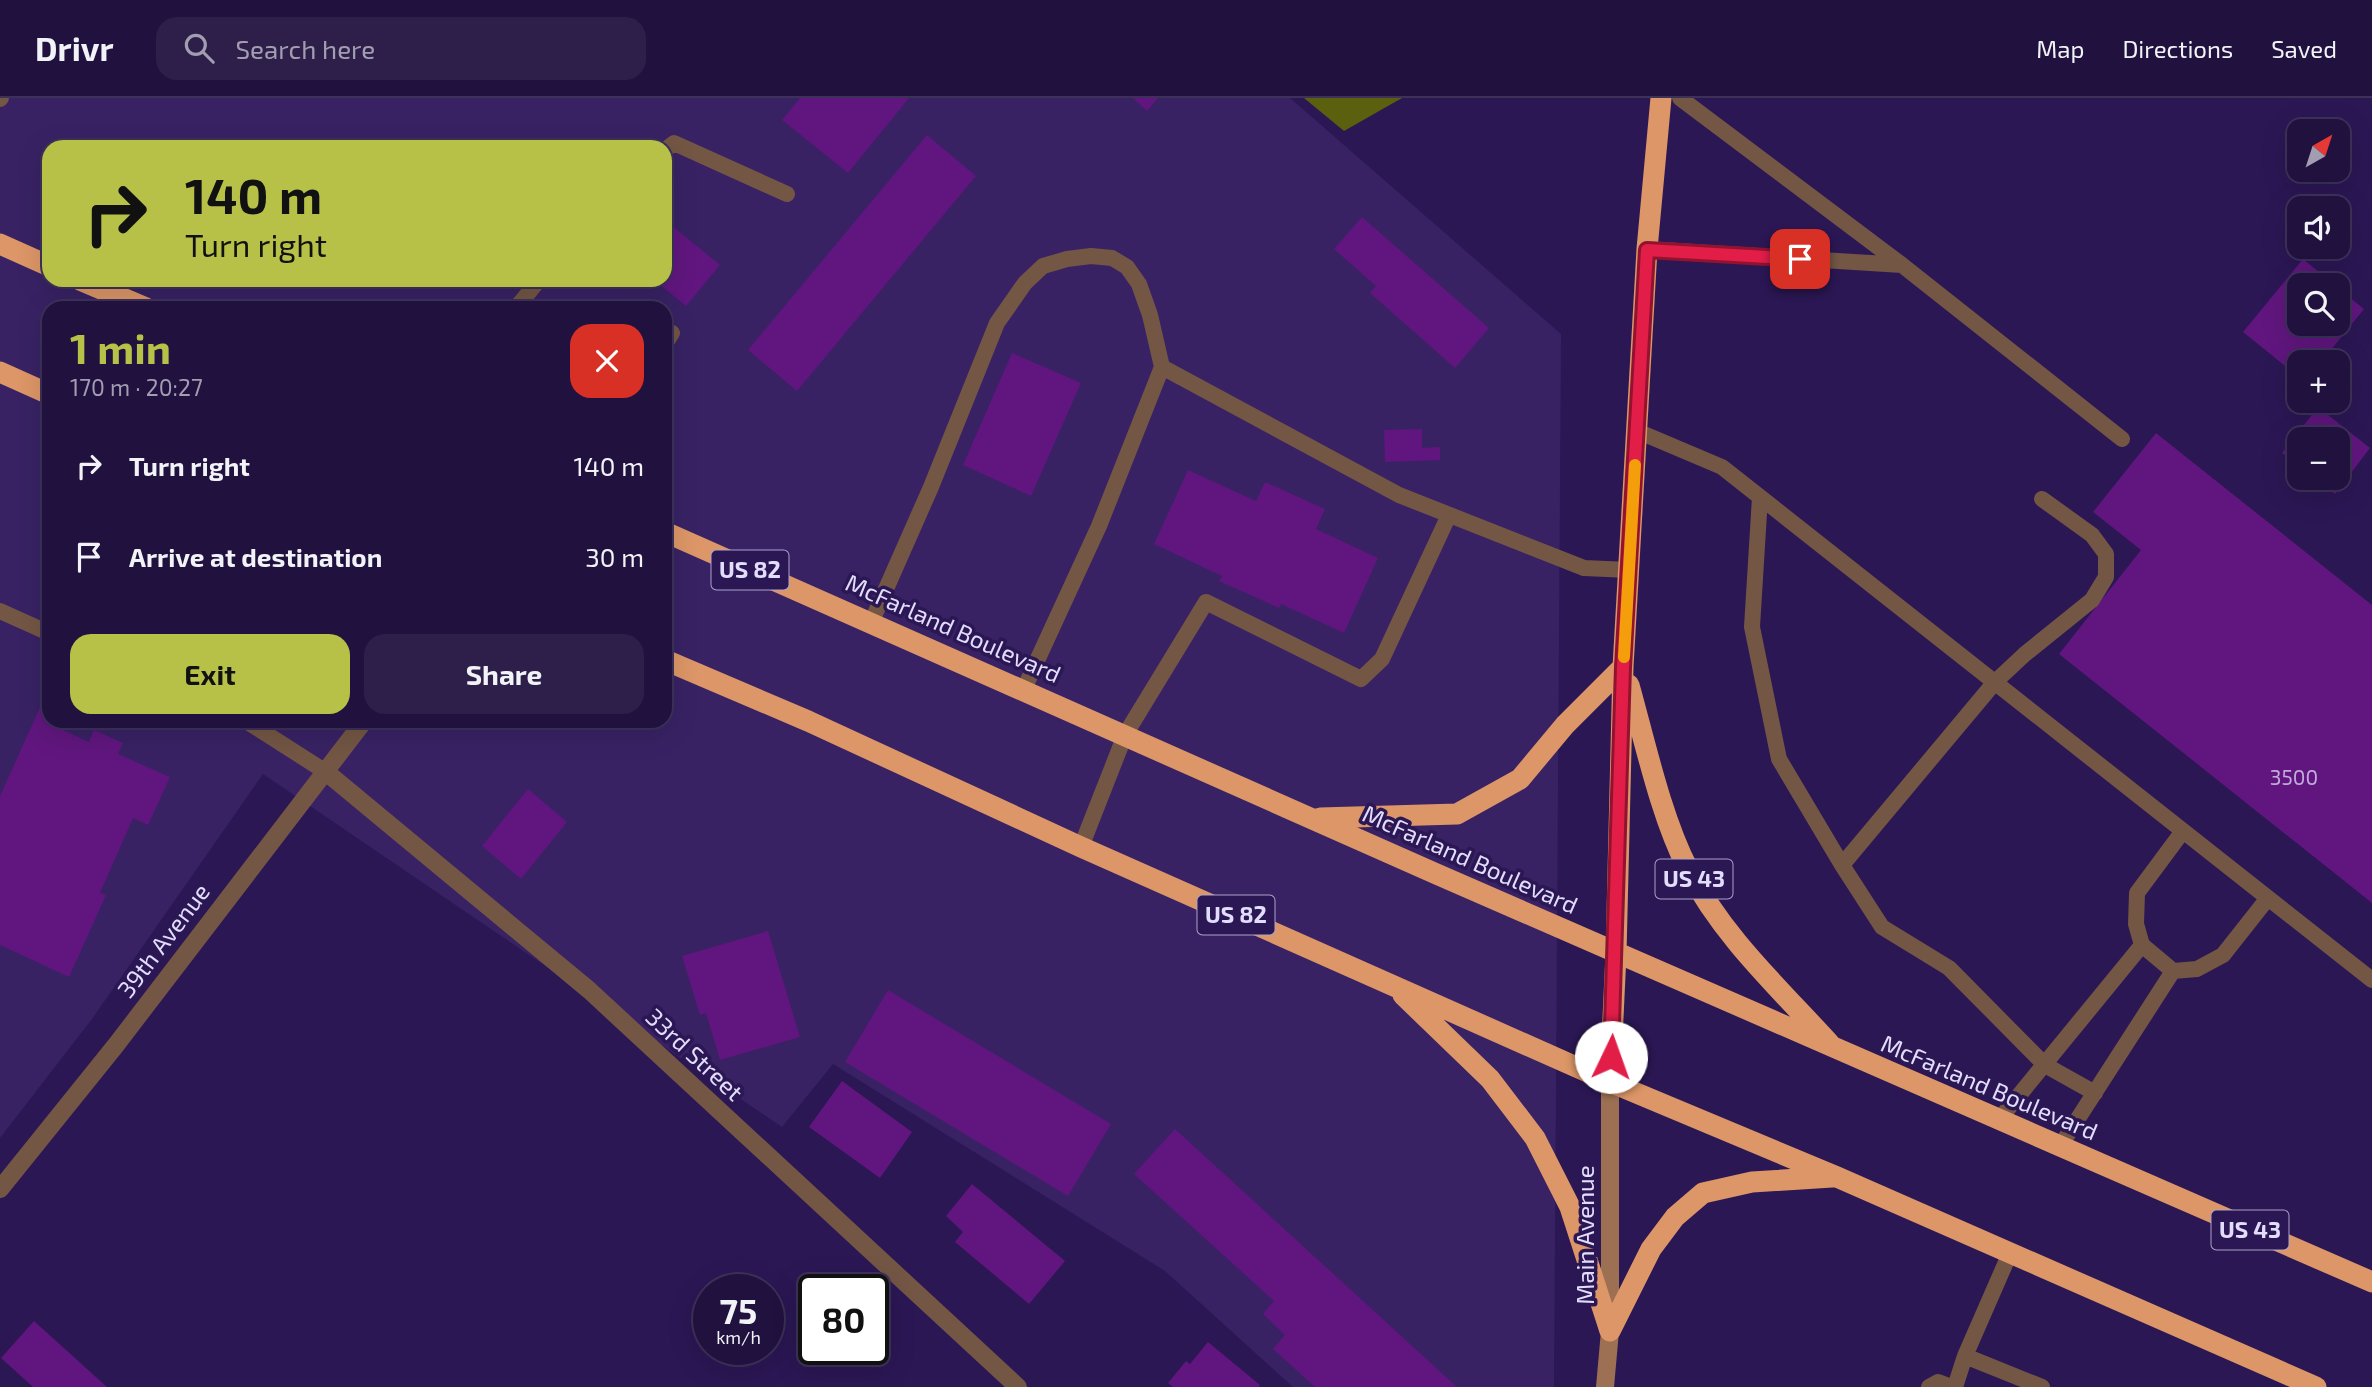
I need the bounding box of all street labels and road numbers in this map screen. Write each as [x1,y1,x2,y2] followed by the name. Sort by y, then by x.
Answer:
[712,550,788,590] road number: US 82
[842,567,1066,688] street label: McFarland Boulevard
[1359,798,1583,919] street label: McFarland Boulevard
[1656,860,1732,898] road number: US 43
[110,877,215,1003] street label: 39th Avenue
[1198,895,1274,934] road number: US 82
[641,1002,749,1106] street label: 33rd Street
[1877,1028,2102,1145] street label: McFarland Boulevard
[1570,1165,1599,1305] street label: Main Avenue
[2212,1210,2288,1250] road number: US 43

